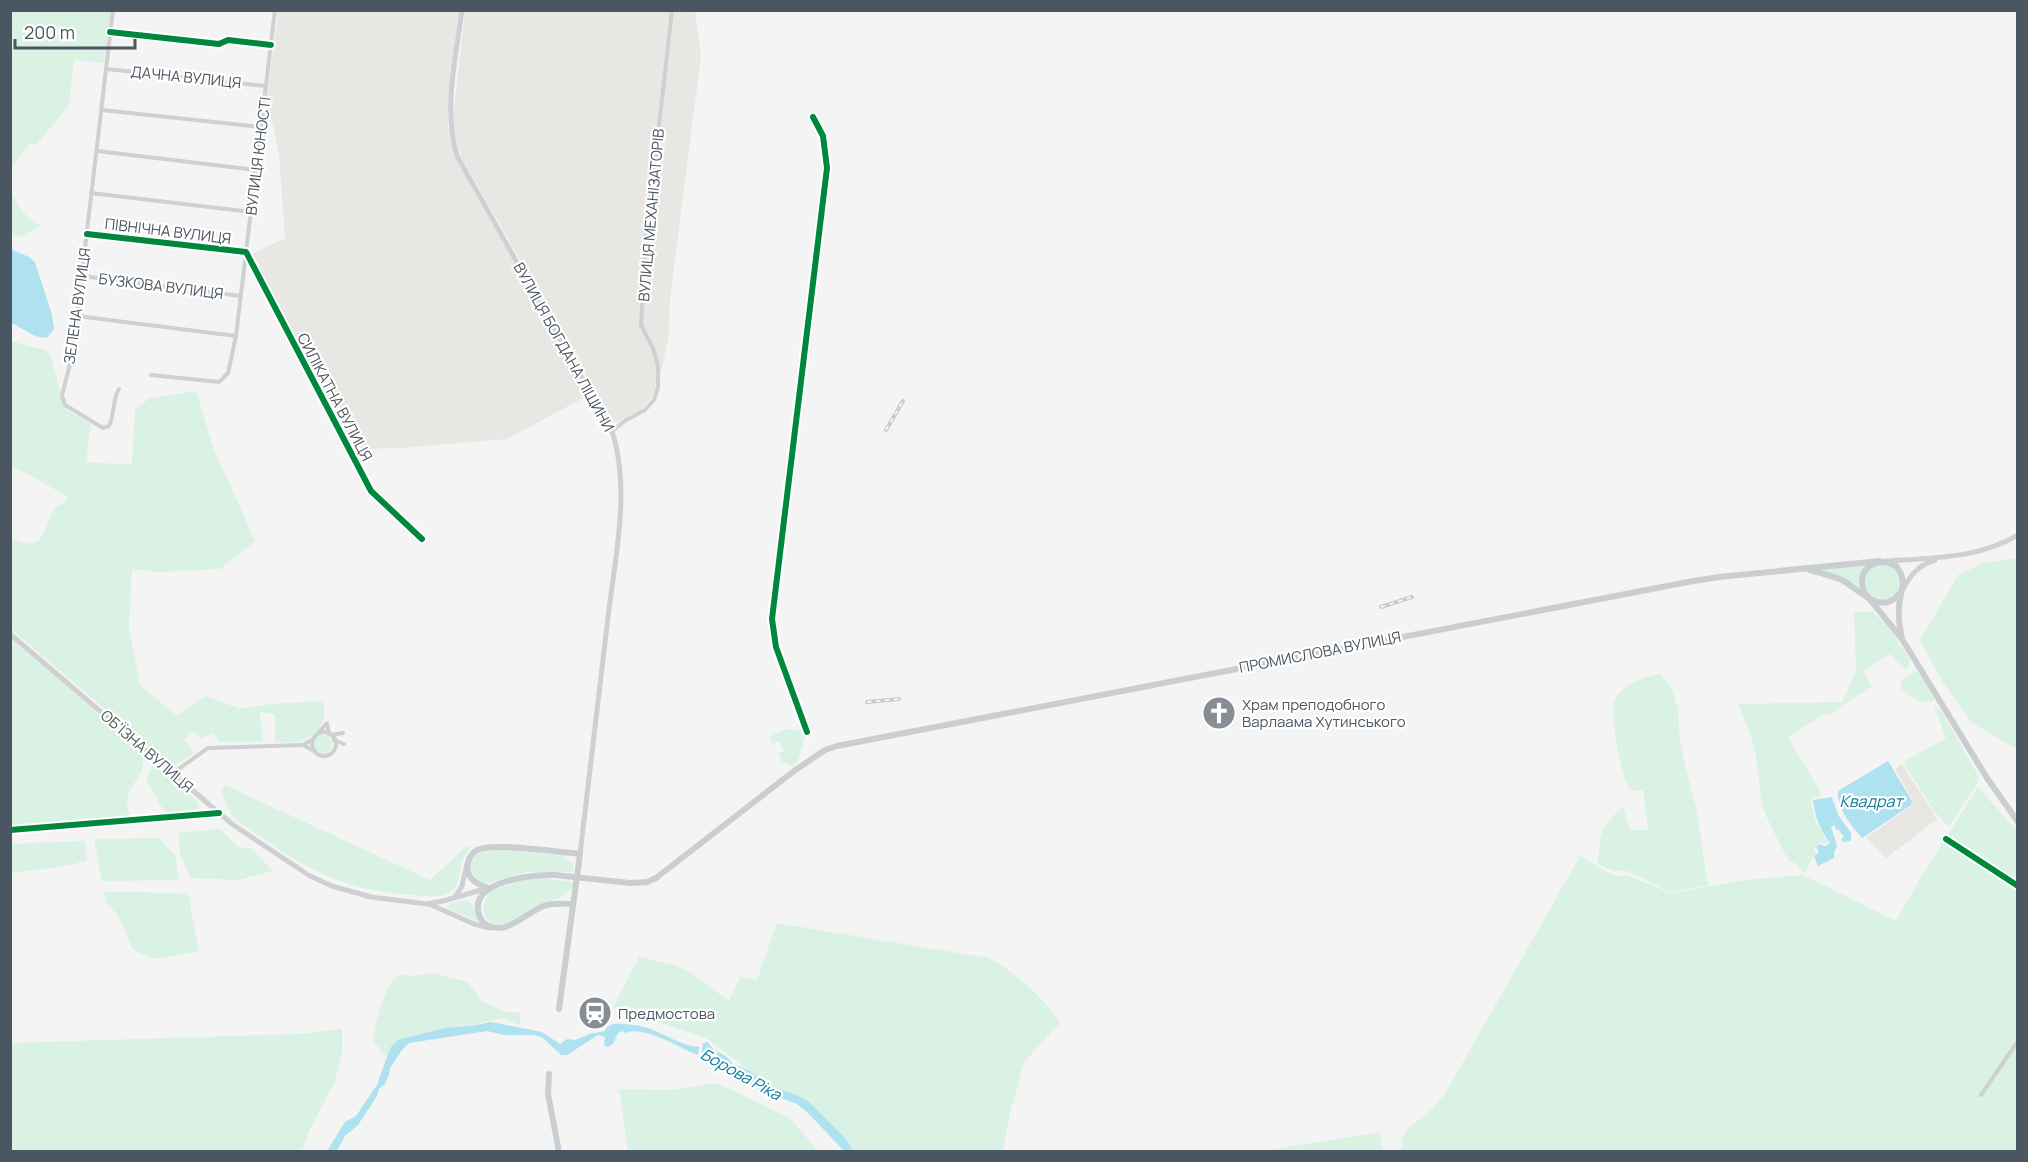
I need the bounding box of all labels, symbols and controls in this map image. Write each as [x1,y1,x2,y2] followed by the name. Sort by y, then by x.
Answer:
[15,12,135,50] scale bar
[24,20,75,44] text: 200 m
[130,61,242,93] street label: ДАЧНА ВУЛИЦЯ
[240,96,276,216] street label: ВУЛИЦЯ ЮНОСТІ
[633,128,669,302] street label: ВУЛИЦЯ МЕХАНІЗАТОРІВ
[104,213,232,249] street label: ПІВНІЧНА ВУЛИЦЯ
[58,246,96,366] street label: ЗЕЛЕНА ВУЛИЦЯ
[509,259,619,435] street label: ВУЛИЦЯ БОГДАНА ЛІЩИНИ
[97,268,225,304] street label: БУЗКОВА ВУЛИЦЯ
[292,329,378,465] street label: СИЛІКАТНА ВУЛИЦЯ
[1237,626,1403,678] street label: ПРОМИСЛОВА ВУЛИЦЯ
[1242,694,1406,732] place label: Храм преподобного Варлаама Хутинського
[1201,695,1237,731] church icon: Храм преподобного Варлаама Хутинського
[96,705,198,797] street label: ОБ’ЇЗНА ВУЛИЦЯ
[1840,790,1904,812] water label: Квадрат
[577,995,613,1031] station icon: Предмостова
[618,1003,715,1024] place label: Предмостова
[697,1043,786,1106] water label: Борова Ріка

